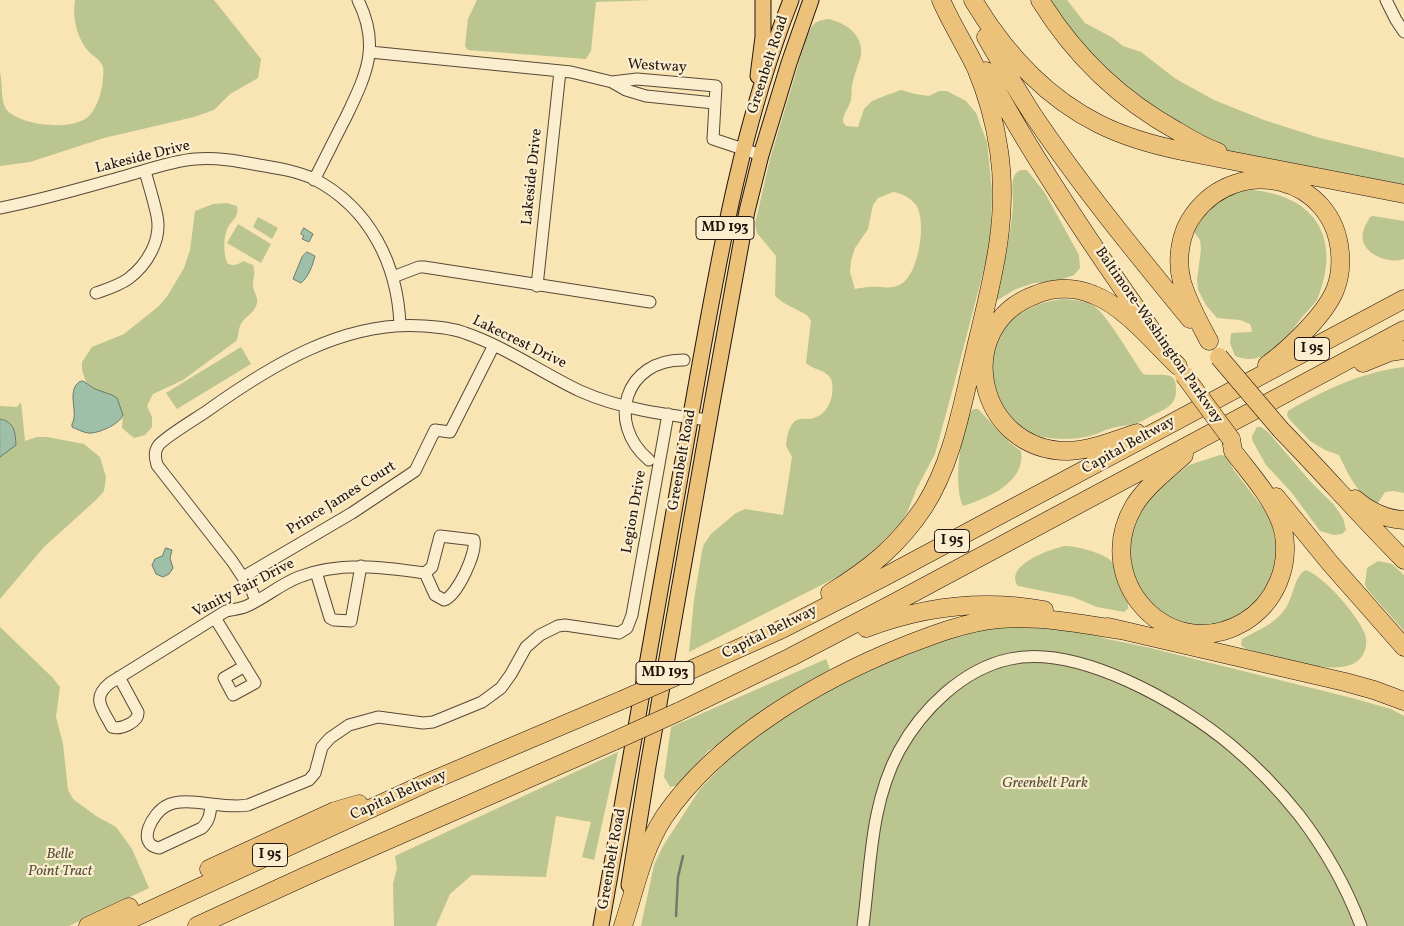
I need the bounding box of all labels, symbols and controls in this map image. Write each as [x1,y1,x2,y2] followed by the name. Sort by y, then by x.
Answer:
[745,14,793,116] street label: Greenbelt Road
[627,56,687,78] street label: Westway
[519,128,547,226] street label: Lakeside Drive
[94,138,192,178] street label: Lakeside Drive
[696,217,754,240] road number: MD 193
[1090,244,1226,428] street label: Baltimore-Washington Parkway
[469,312,569,374] street label: Lakecrest Drive
[1294,338,1330,360] road number: I 95
[665,408,701,512] street label: Greenbelt Road
[1079,413,1179,479] street label: Capital Beltway
[284,458,400,540] street label: Prince James Court
[619,469,651,555] street label: Legion Drive
[934,530,970,552] road number: I 95
[190,556,298,622] street label: Vanity Fair Drive
[720,602,820,664] street label: Capital Beltway
[636,661,694,684] road number: MD 193
[348,767,450,825] street label: Capital Beltway
[1002,775,1088,793] park label: Greenbelt Park
[595,807,631,911] street label: Greenbelt Road
[252,844,288,866] road number: I 95
[28,846,92,881] park label: Belle Point Tract

